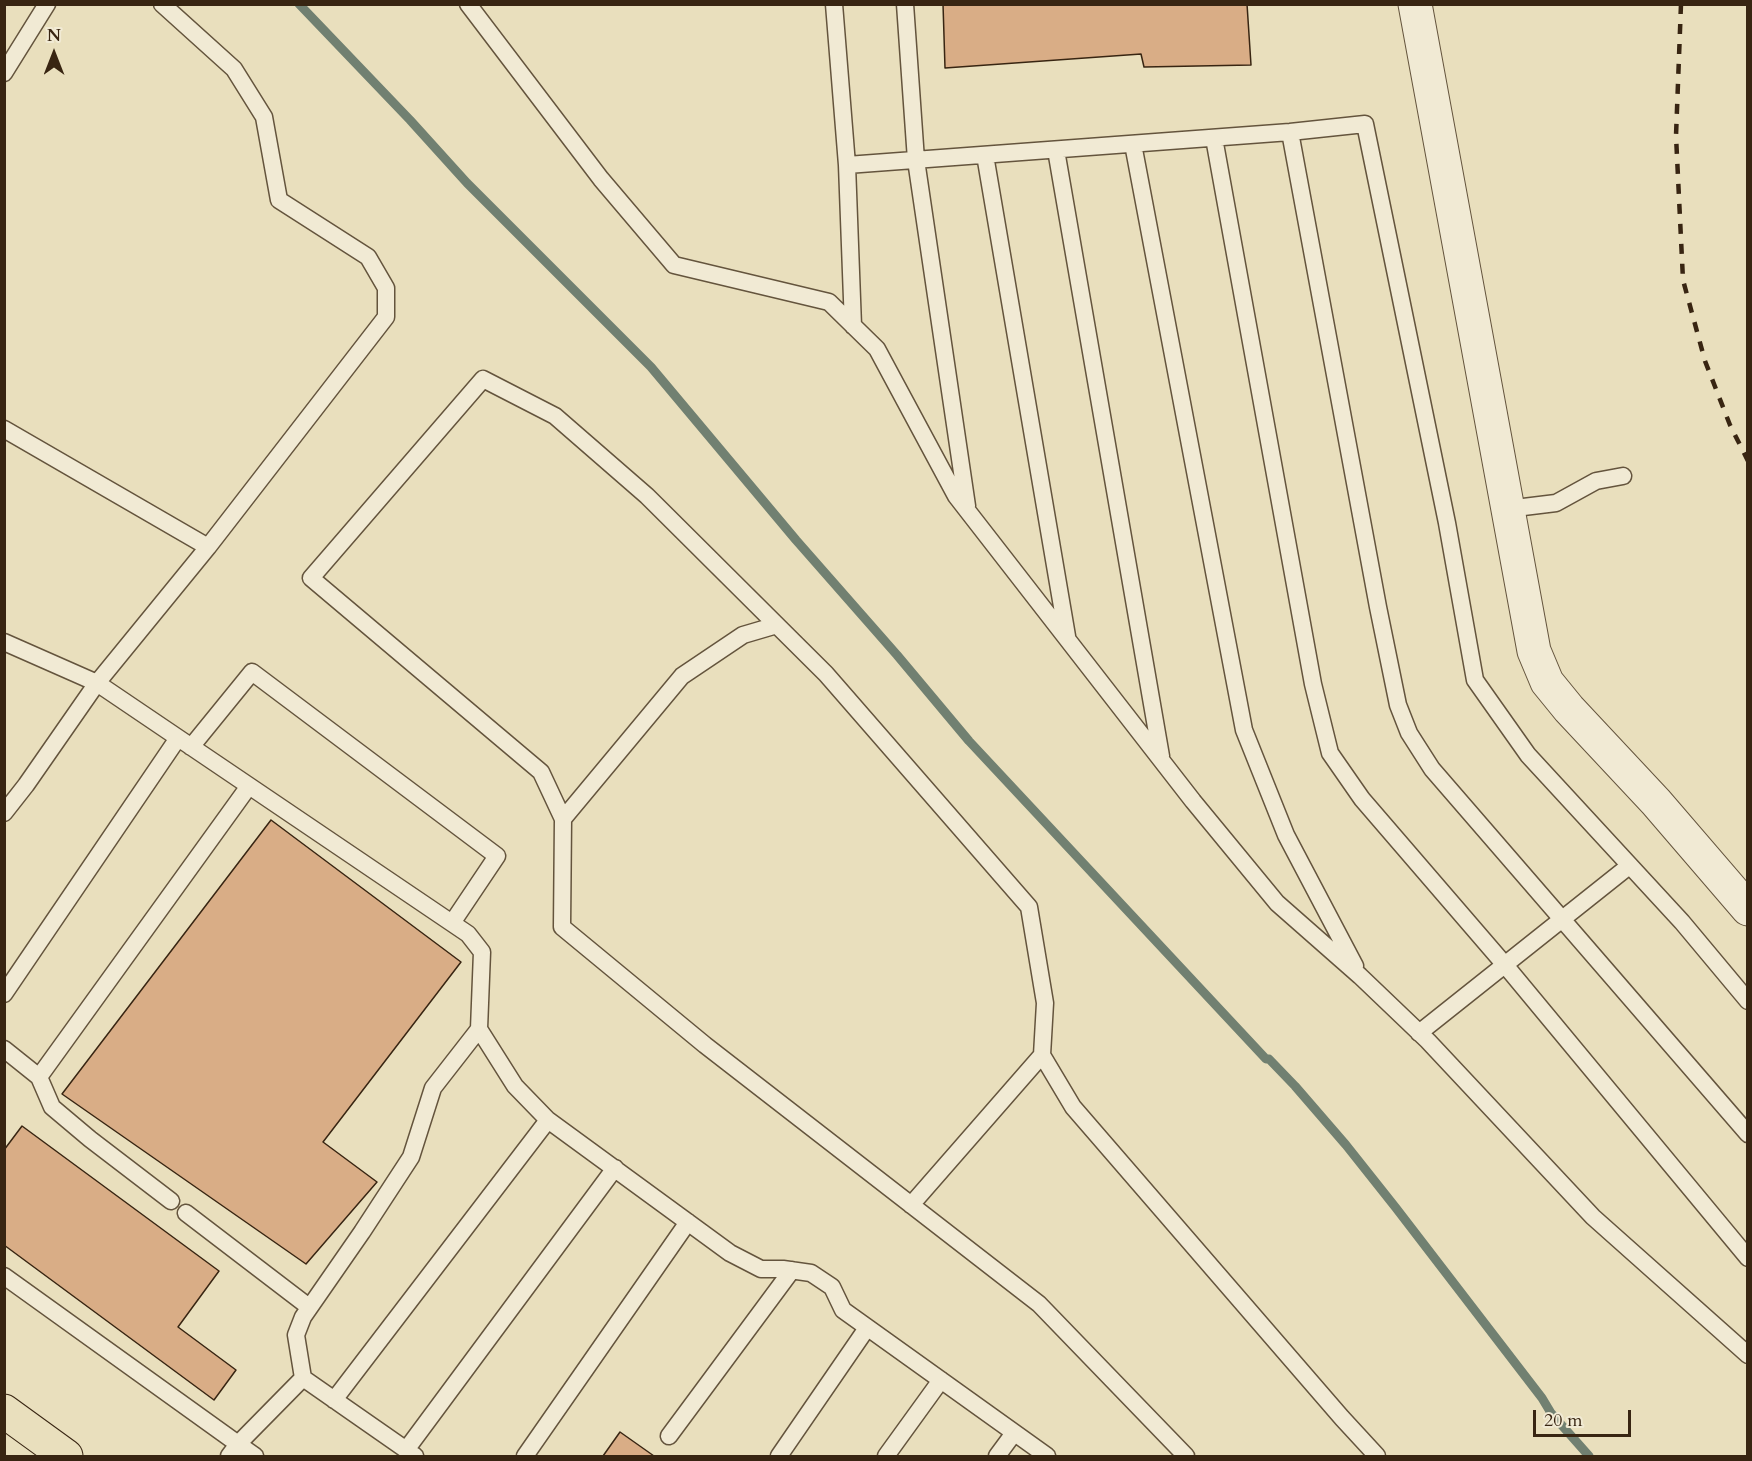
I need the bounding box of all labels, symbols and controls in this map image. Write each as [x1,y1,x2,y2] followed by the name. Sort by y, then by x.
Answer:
[24,24,84,84] north arrow
[47,25,61,47] text: N
[1536,1398,1634,1436] scale bar
[1544,1408,1583,1433] text: 20 m

